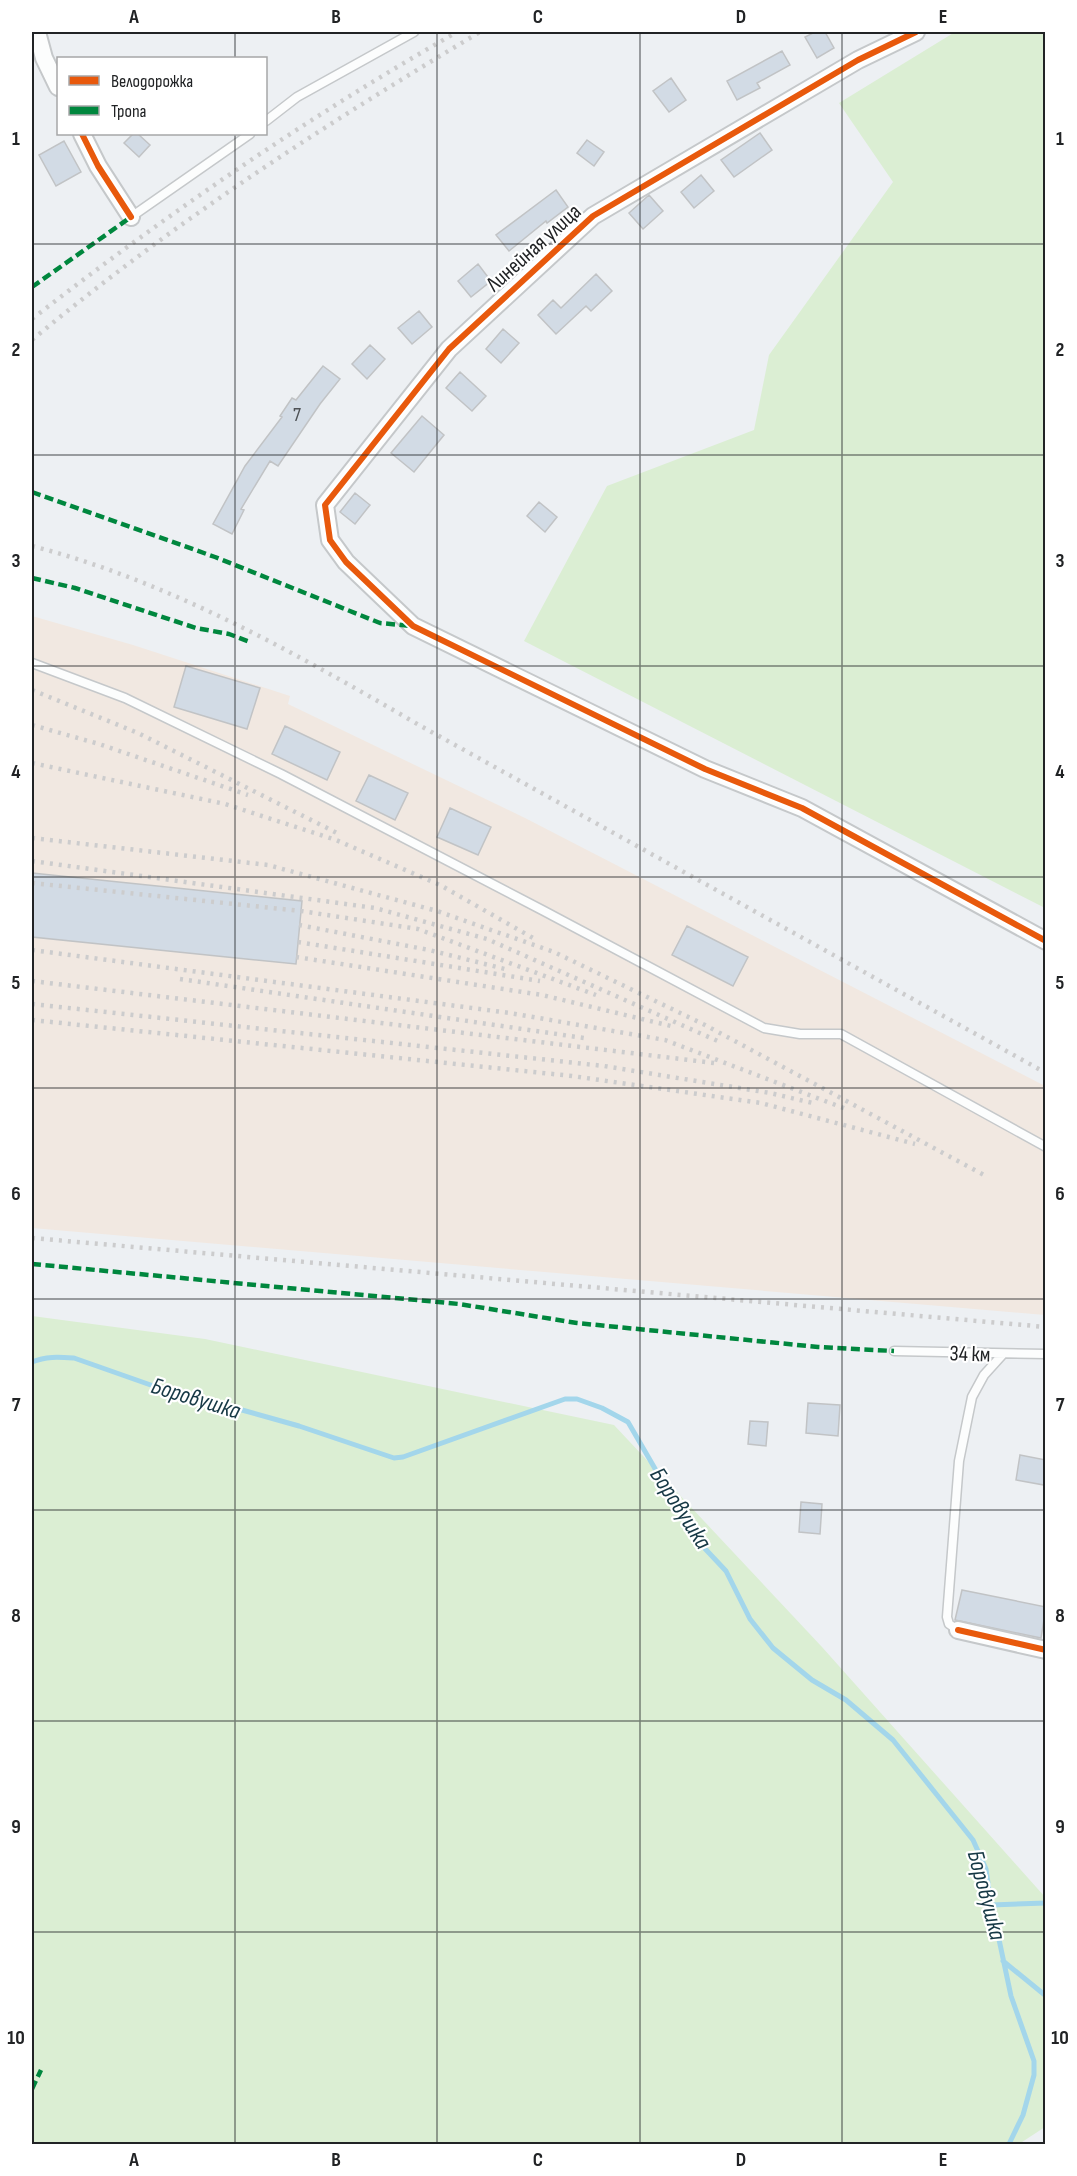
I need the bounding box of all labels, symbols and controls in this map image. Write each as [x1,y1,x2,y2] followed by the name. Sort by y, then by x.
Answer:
[128,5,139,29] text: A
[331,5,341,29] text: B
[533,5,543,29] text: C
[736,5,746,29] text: D
[939,5,947,29] text: E
[57,57,267,135] legend
[111,71,193,92] text: Велодорожка
[111,101,147,122] text: Тропа
[12,127,20,151] text: 1
[1056,127,1064,151] text: 1
[480,198,587,298] street label: Линейная улица
[12,338,20,362] text: 2
[1056,338,1064,362] text: 2
[293,403,301,427] house number: 7
[12,549,21,573] text: 3
[1056,549,1065,573] text: 3
[11,760,21,784] text: 4
[1055,760,1065,784] text: 4
[12,971,21,995] text: 5
[1056,971,1065,995] text: 5
[11,1182,21,1206] text: 6
[1055,1182,1065,1206] text: 6
[949,1340,991,1369] street label: 34 км
[148,1371,244,1426] water label: Боровушка
[12,1393,21,1417] text: 7
[1056,1393,1065,1417] text: 7
[643,1462,718,1555] water label: Боровушка
[11,1604,21,1628] text: 8
[1055,1604,1065,1628] text: 8
[11,1815,21,1839] text: 9
[1055,1815,1065,1839] text: 9
[961,1847,1012,1943] water label: Боровушка
[7,2026,25,2050] text: 10
[1051,2026,1069,2050] text: 10
[128,2148,139,2172] text: A
[331,2148,341,2172] text: B
[533,2148,543,2172] text: C
[736,2148,746,2172] text: D
[939,2148,947,2172] text: E

